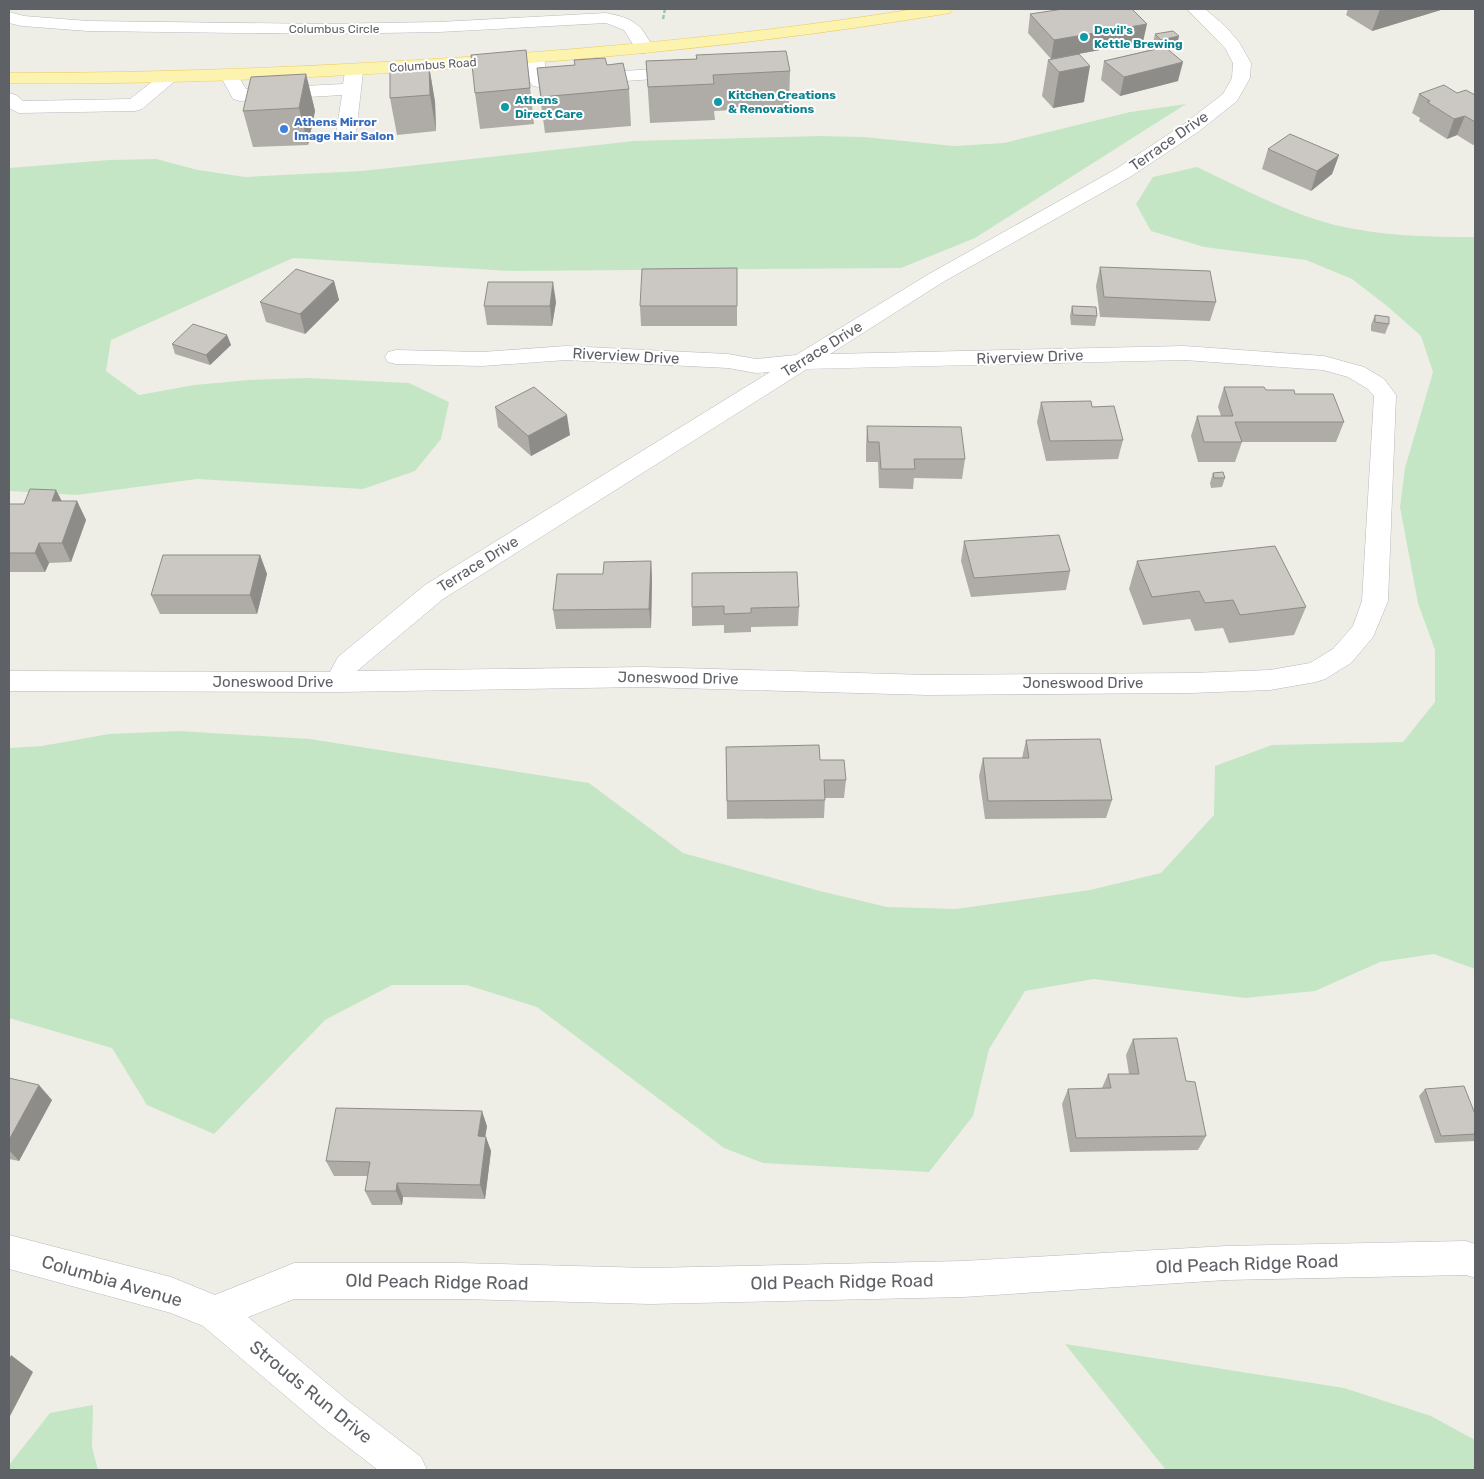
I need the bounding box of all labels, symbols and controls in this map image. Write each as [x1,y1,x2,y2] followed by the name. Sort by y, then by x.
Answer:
[289,22,380,36] street label: Columbus Circle
[1094,23,1183,51] place label: Devil's Kettle Brewing
[1078,31,1090,43] marker: Devil's Kettle Brewing
[389,55,477,75] street label: Columbus Road
[728,88,836,116] place label: Kitchen Creations & Renovations
[515,93,583,121] place label: Athens Direct Care
[712,96,724,108] marker: Kitchen Creations & Renovations
[499,101,511,113] marker: Athens Direct Care
[1126,107,1212,175] street label: Terrace Drive
[294,115,394,143] place label: Athens Mirror Image Hair Salon
[278,123,290,135] marker: Athens Mirror Image Hair Salon
[778,317,866,381] street label: Terrace Drive
[572,344,680,368] street label: Riverview Drive
[976,346,1084,368] street label: Riverview Drive
[434,532,522,596] street label: Terrace Drive
[617,668,739,688] street label: Joneswood Drive
[213,673,333,691] street label: Joneswood Drive
[1023,674,1143,692] street label: Joneswood Drive
[39,1250,185,1312] street label: Columbia Avenue
[1155,1250,1339,1278] street label: Old Peach Ridge Road
[345,1269,529,1295] street label: Old Peach Ridge Road
[750,1269,934,1295] street label: Old Peach Ridge Road
[245,1336,377,1448] street label: Strouds Run Drive

